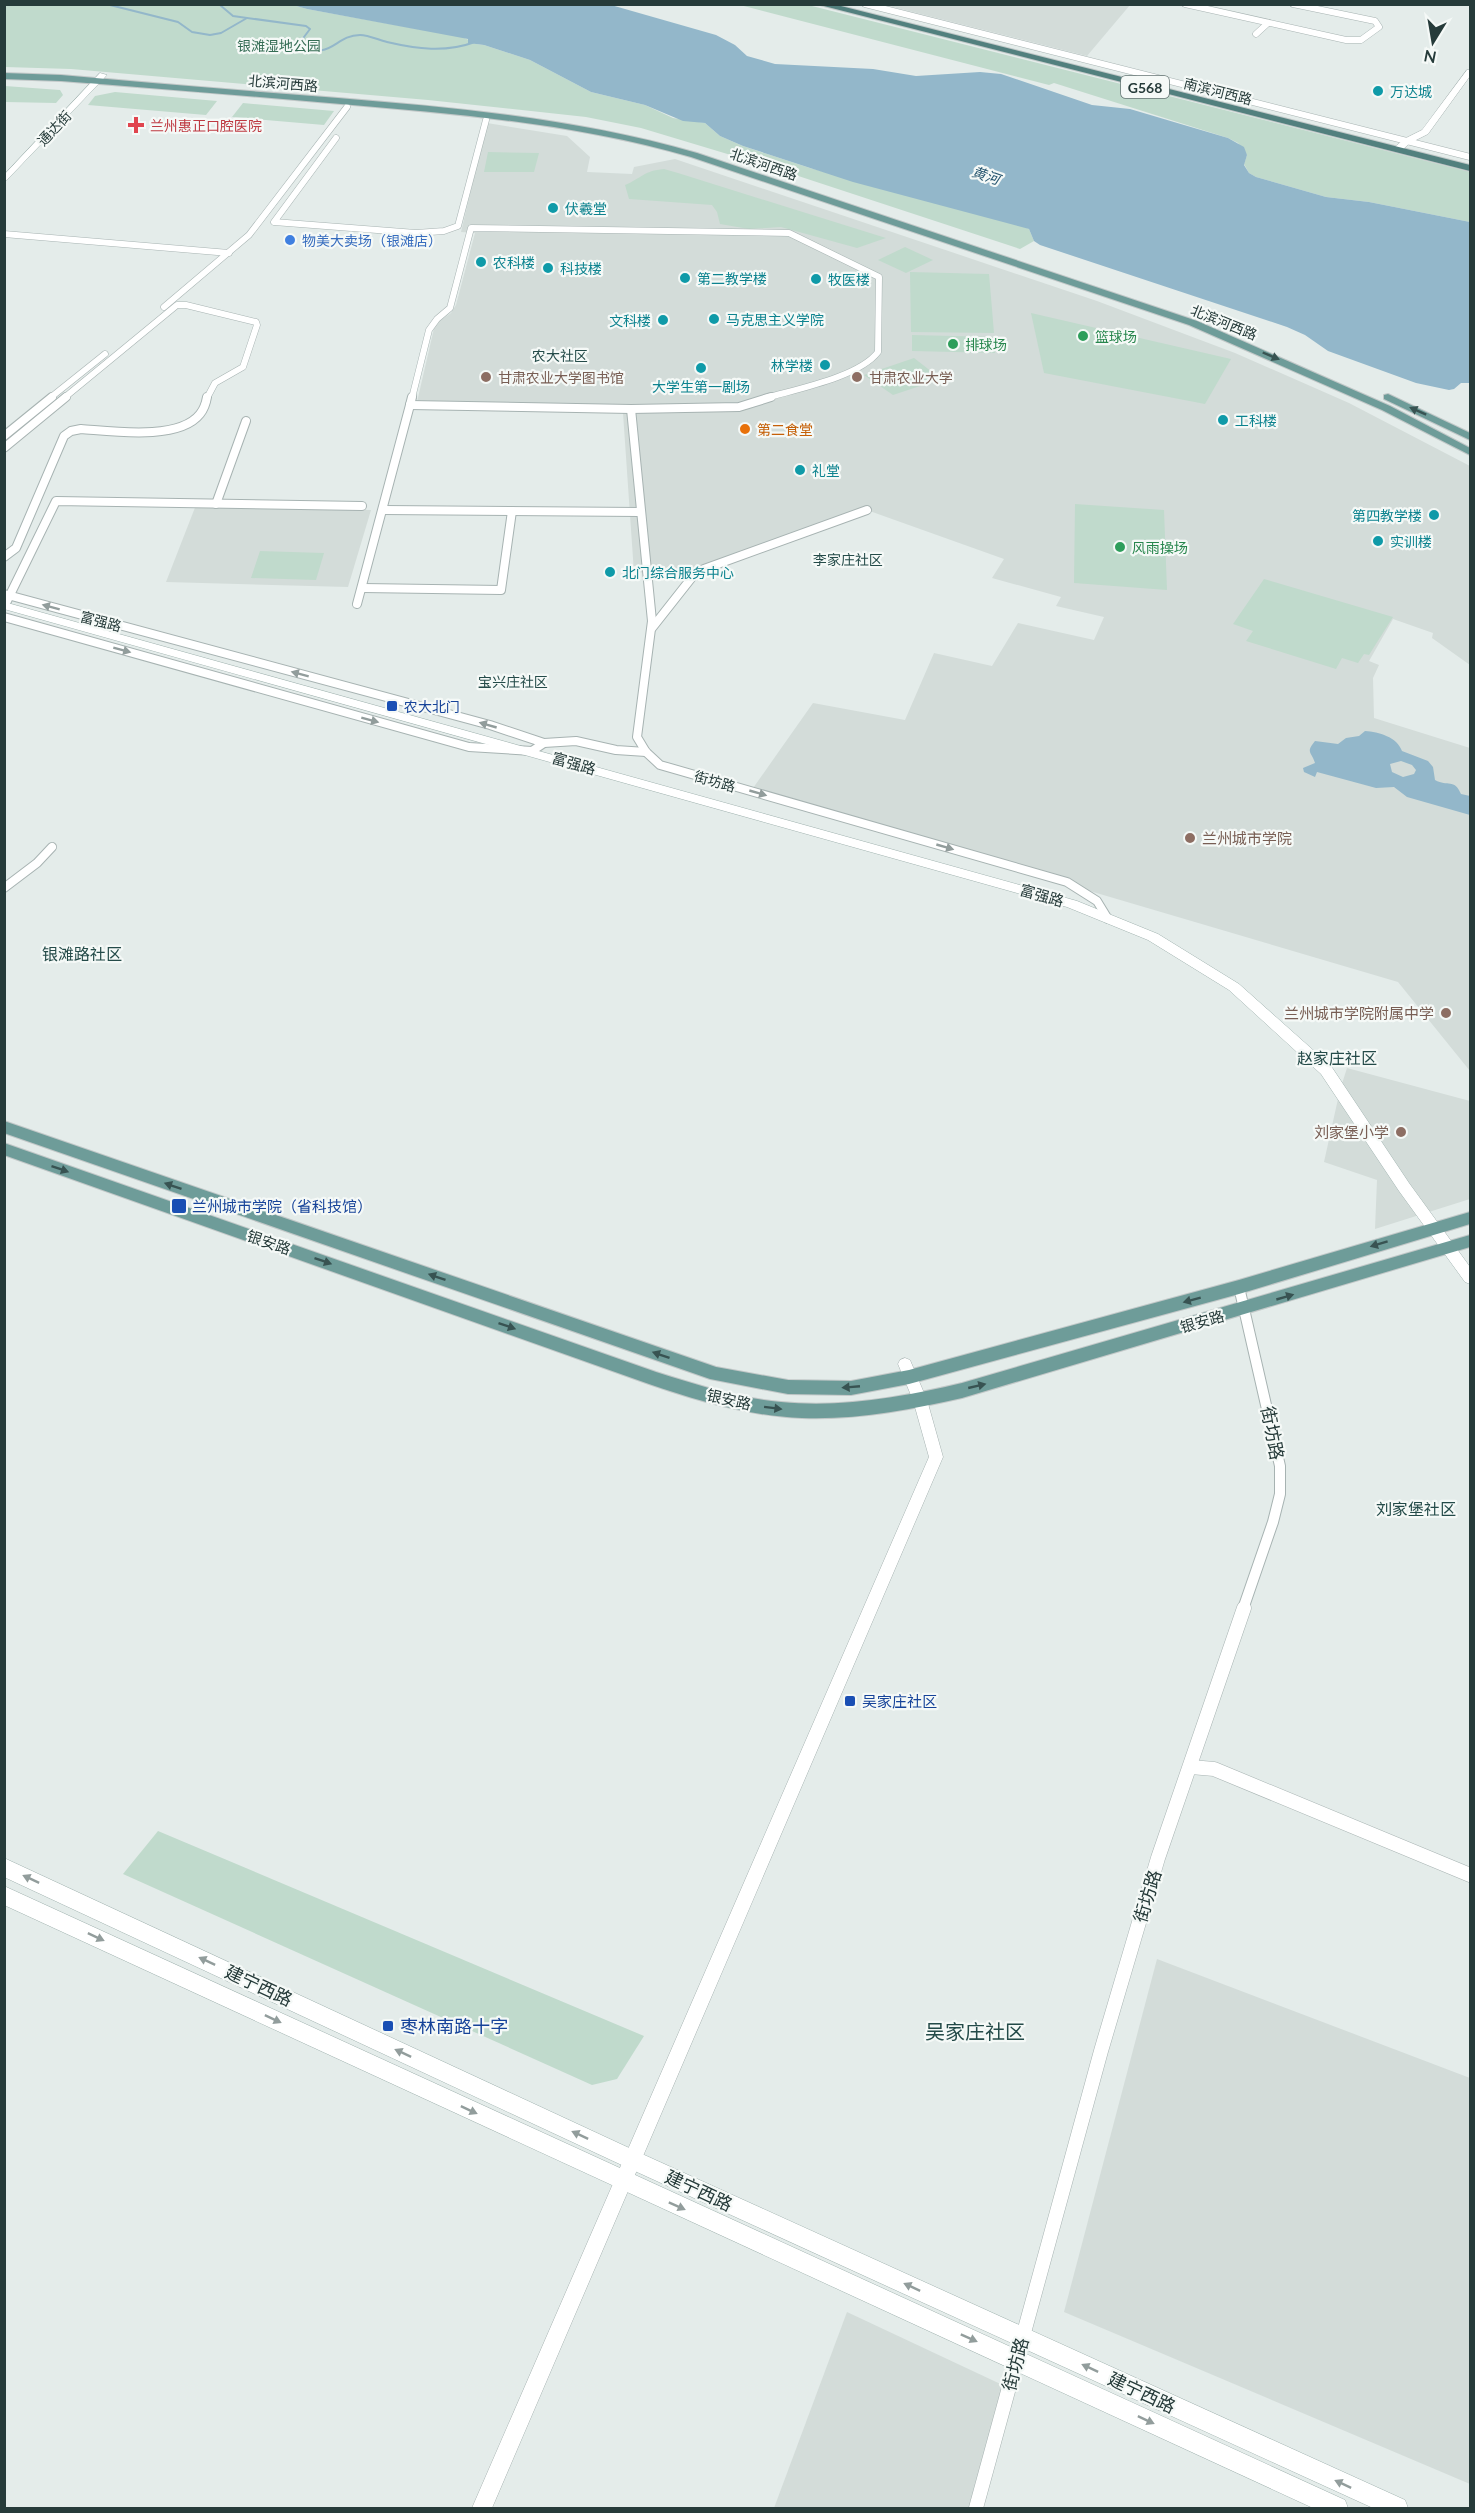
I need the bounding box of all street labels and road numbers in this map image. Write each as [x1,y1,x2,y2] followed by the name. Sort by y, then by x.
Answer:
[247,71,319,95] street label: 北滨河西路
[1182,74,1254,108] street label: 南滨河西路
[1121,76,1169,98] road number: G568
[33,107,75,149] street label: 通达街
[728,145,800,183] street label: 北滨河西路
[1188,301,1260,343] street label: 北滨河西路
[79,607,123,635] street label: 富强路
[550,748,598,778] street label: 富强路
[692,767,738,795] street label: 街坊路
[1018,880,1066,910] street label: 富强路
[245,1226,293,1258] street label: 银安路
[1178,1306,1226,1336] street label: 银安路
[705,1385,753,1413] street label: 银安路
[1257,1404,1289,1462] street label: 街坊路
[1129,1867,1165,1925] street label: 街坊路
[222,1960,296,2010] street label: 建宁西路
[662,2165,736,2215] street label: 建宁西路
[997,2335,1033,2393] street label: 街坊路
[1105,2367,1179,2417] street label: 建宁西路

